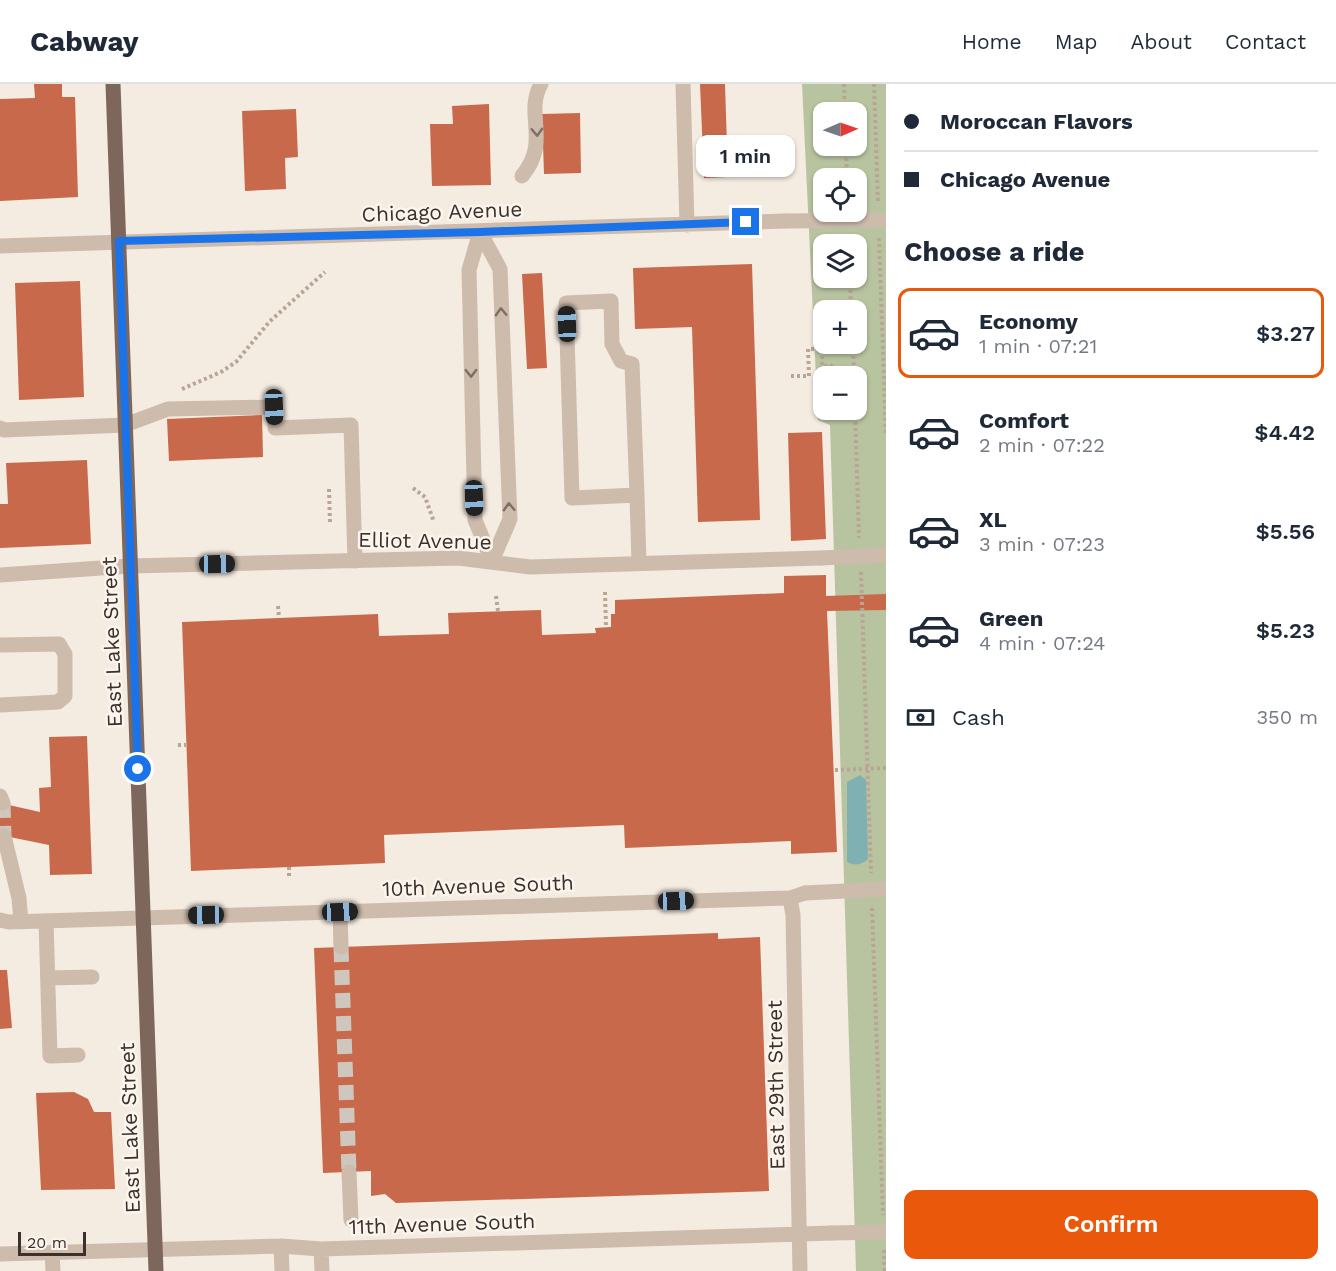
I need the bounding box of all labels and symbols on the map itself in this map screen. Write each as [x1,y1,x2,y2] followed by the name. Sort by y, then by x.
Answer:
[813,102,867,156] north arrow
[531,127,543,136] one-way arrow
[696,135,795,177] callout: 1 min
[361,196,523,227] street label: Chicago Avenue
[732,208,759,235] route end
[557,306,577,342] car
[495,307,508,316] one-way arrow
[465,369,477,378] one-way arrow
[264,389,284,425] car
[464,480,484,516] car
[503,502,516,511] one-way arrow
[358,527,492,554] street label: Elliot Avenue
[199,555,235,573] car
[96,556,127,728] street label: East Lake Street
[124,755,151,782] route start
[382,870,574,901] street label: 10th Avenue South
[658,891,694,911] car
[322,902,358,922] car
[188,906,224,924] car
[762,1000,789,1170] street label: East 29th Street
[114,1042,145,1214] street label: East Lake Street
[348,1208,536,1239] street label: 11th Avenue South
[18,1229,86,1256] scale bar

